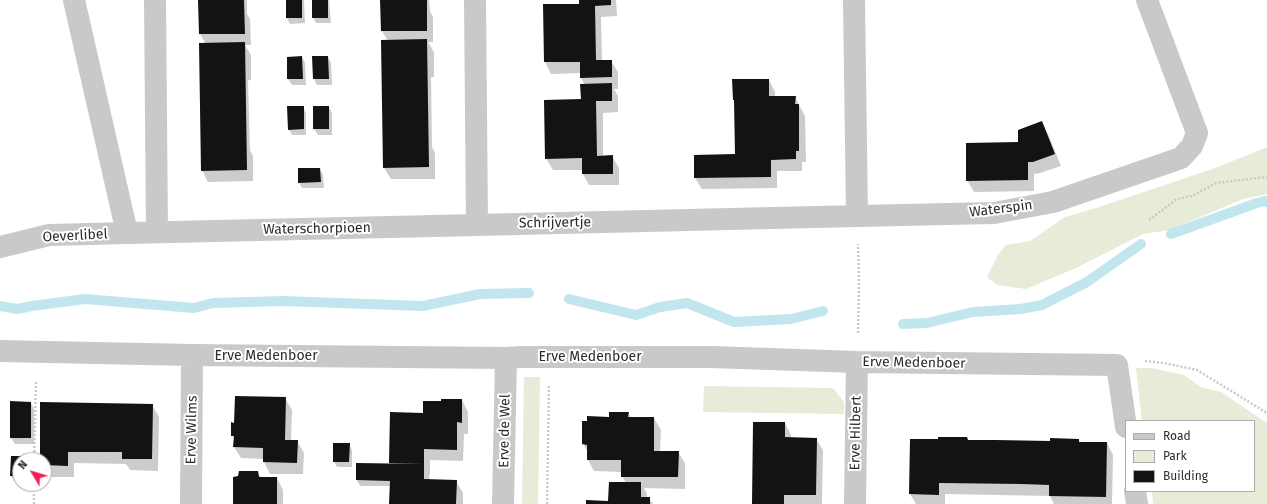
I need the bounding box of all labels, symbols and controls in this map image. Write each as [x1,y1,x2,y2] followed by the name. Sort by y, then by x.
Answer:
[968,197,1034,221] street label: Waterspin
[519,214,591,232] street label: Schrijvertje
[263,220,371,238] street label: Waterschorpioen
[42,226,108,246] street label: Oeverlibel
[214,348,318,364] street label: Erve Medenboer
[538,349,642,365] street label: Erve Medenboer
[862,354,966,372] street label: Erve Medenboer
[496,394,514,468] street label: Erve de Wel
[183,395,201,465] street label: Erve Wilms
[847,395,865,471] street label: Erve Hilbert
[1125,420,1255,492] legend
[1163,429,1191,443] text: Road
[1163,449,1187,463] text: Park
[12,452,52,492] north arrow
[16,458,30,472] text: N
[1163,469,1208,483] text: Building

